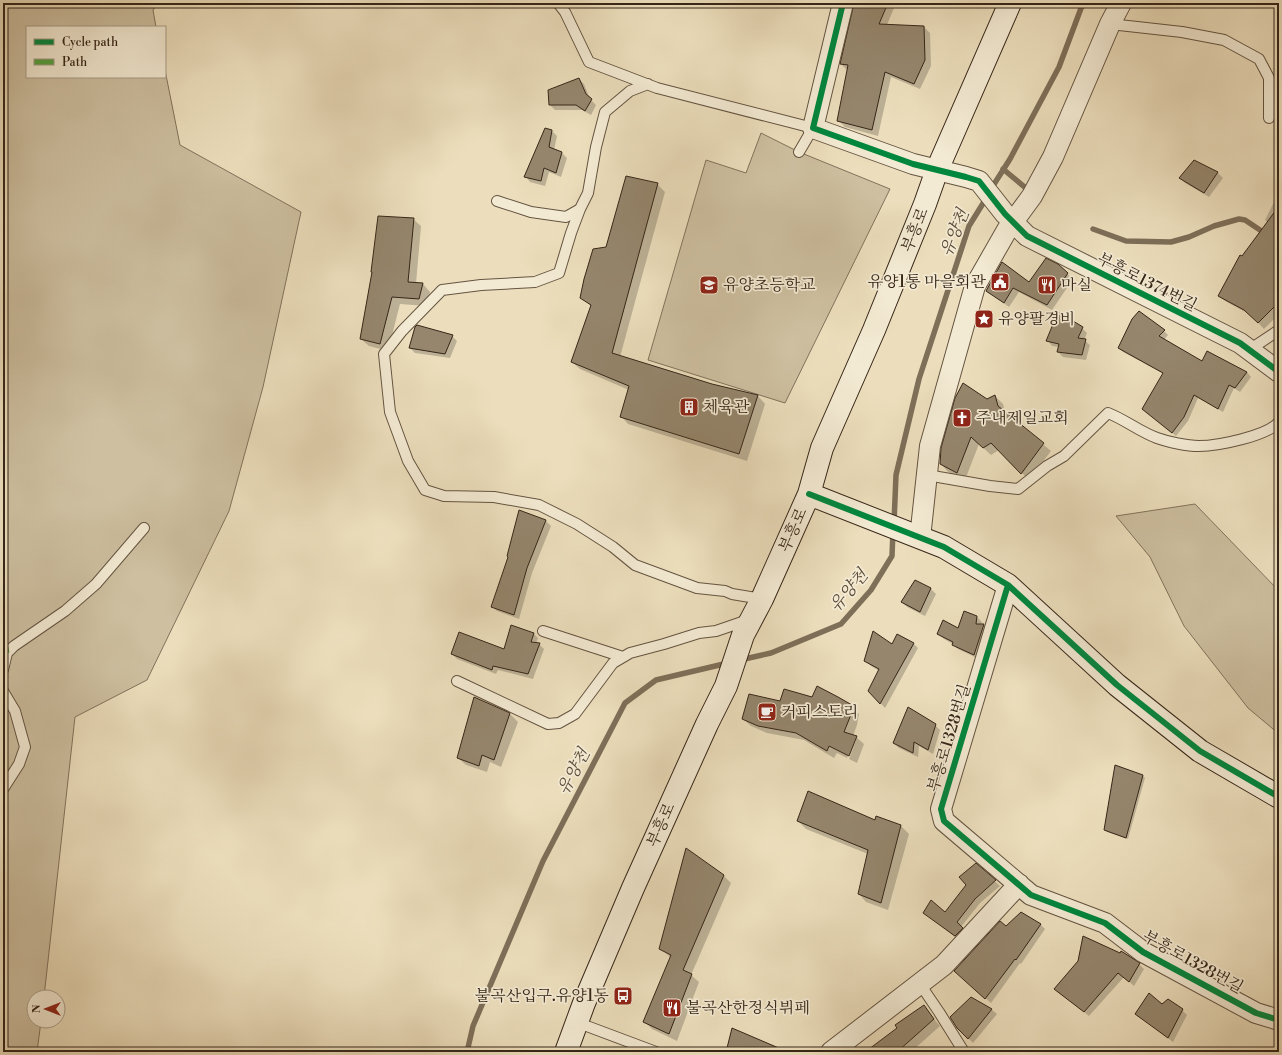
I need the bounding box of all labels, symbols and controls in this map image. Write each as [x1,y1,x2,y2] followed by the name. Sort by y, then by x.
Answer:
[26,26,166,78] legend
[62,35,118,50] text: Cycle path
[62,55,87,70] text: Path
[897,204,933,255] street label: 부흥로
[936,205,975,260] water label: 유양천
[1094,248,1200,316] street label: 부흥로1374번길
[989,271,1011,293] public building icon: 유양1통 마을회관
[868,272,987,292] place label: 유양1통 마을회관
[698,274,720,296] school or university icon: 유양초등학교
[1036,274,1058,296] restaurant icon: 마실
[723,275,816,295] place label: 유양초등학교
[1061,275,1092,295] place label: 마실
[973,308,995,330] place icon: 유양팔경비
[998,309,1075,329] place label: 유양팔경비
[678,396,700,418] building icon: 체육관
[703,397,750,417] place label: 체육관
[951,407,973,429] church icon: 주내제일교회
[976,408,1069,428] place label: 주내제일교회
[774,504,812,555] street label: 부흥로
[825,564,874,617] water label: 유양천
[923,682,975,794] street label: 부흥로1328번길
[756,701,778,723] cafe icon: 커피스토리
[781,702,858,722] place label: 커피스토리
[553,744,596,799] water label: 유양천
[642,799,680,850] street label: 부흥로
[1139,926,1247,998] street label: 부흥로1328번길
[612,985,634,1007] bus stop icon: 불곡산입구.유양1동
[475,986,610,1006] place label: 불곡산입구.유양1동
[26,989,66,1029] north arrow
[661,997,683,1019] restaurant icon: 불곡산한정식뷔페
[686,998,810,1018] place label: 불곡산한정식뷔페
[30,1004,44,1013] text: N

